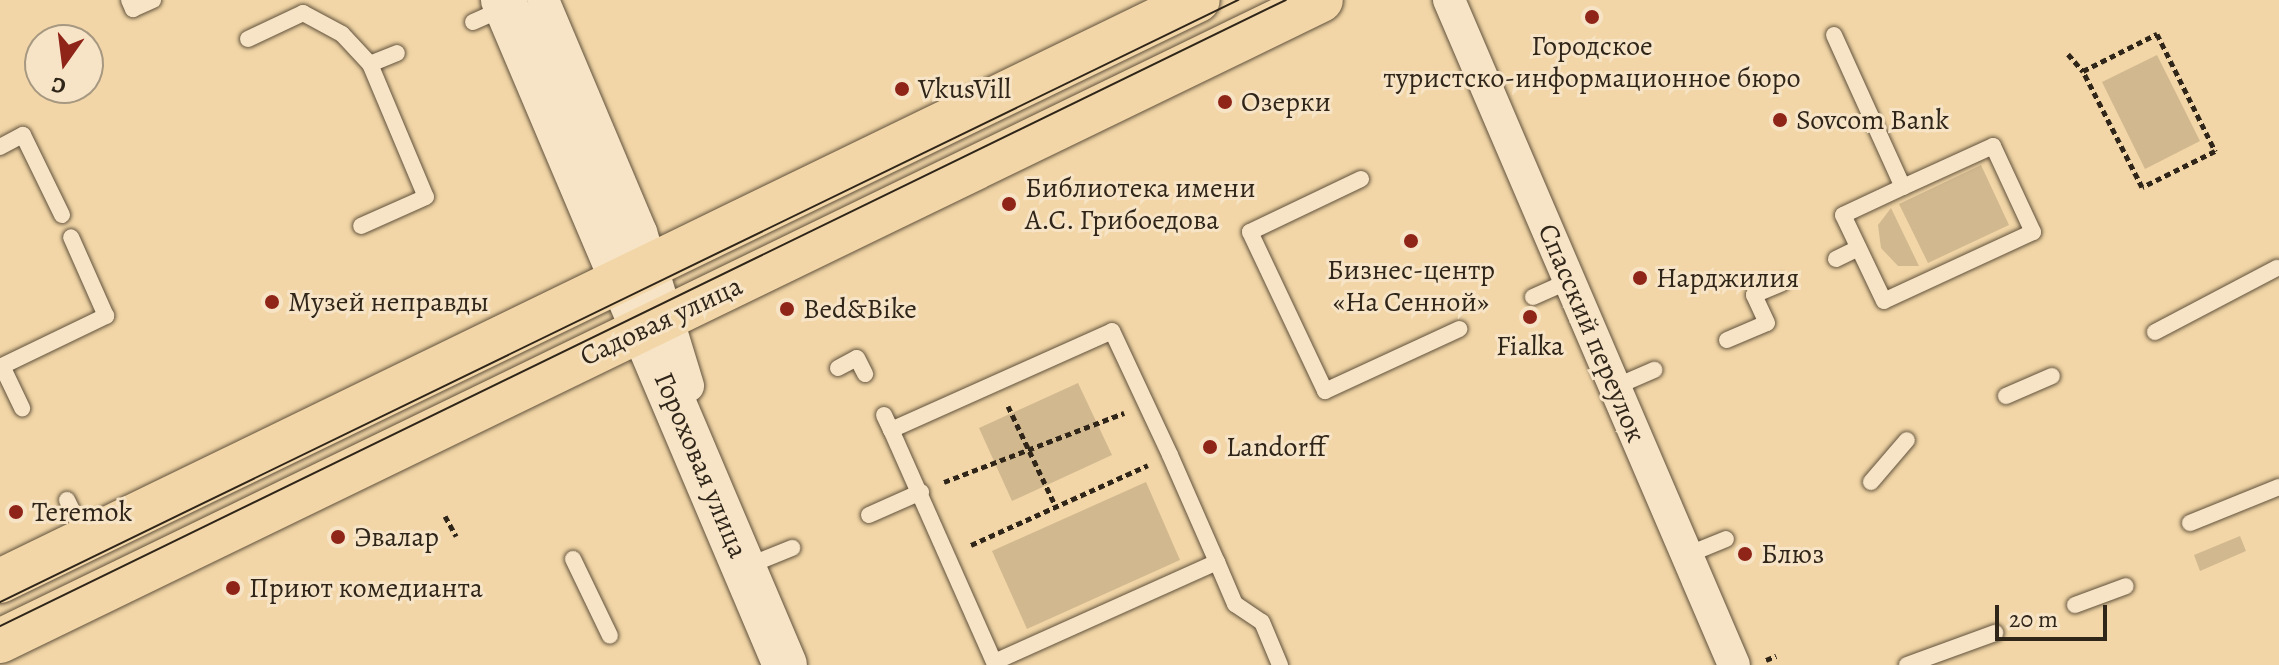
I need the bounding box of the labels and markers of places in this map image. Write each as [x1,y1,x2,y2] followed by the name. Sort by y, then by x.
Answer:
[1583,8,1601,26] marker: Городское туристско-информационное бюро
[1383,29,1801,95] place label: Городское туристско-информационное бюро
[918,72,1011,106] place label: VkusVill
[893,80,911,98] marker: VkusVill
[1241,85,1331,119] place label: Озерки
[1216,93,1234,111] marker: Озерки
[1796,103,1949,137] place label: Sovcom Bank
[1771,111,1789,129] marker: Sovcom Bank
[1025,171,1256,237] place label: Библиотека имени А.С. Грибоедова
[1000,195,1018,213] marker: Библиотека имени А.С. Грибоедова
[1402,232,1420,250] marker: Бизнес-центр «На Сенной»
[1327,253,1495,319] place label: Бизнес-центр «На Сенной»
[1656,261,1799,295] place label: Нарджилия
[1631,269,1649,287] marker: Нарджилия
[288,285,489,319] place label: Музей неправды
[803,292,917,326] place label: Bed&Bike
[263,293,281,311] marker: Музей неправды
[778,300,796,318] marker: Bed&Bike
[1521,308,1539,326] marker: Fialka
[1496,329,1564,363] place label: Fialka
[1226,430,1326,464] place label: Landorff
[1201,438,1219,456] marker: Landorff
[32,495,132,529] place label: Teremok
[7,503,25,521] marker: Teremok
[354,520,439,554] place label: Эвалар
[329,528,347,546] marker: Эвалар
[1761,537,1824,571] place label: Блюз
[1736,545,1754,563] marker: Блюз
[249,571,483,605] place label: Приют комедианта
[224,579,242,597] marker: Приют комедианта

